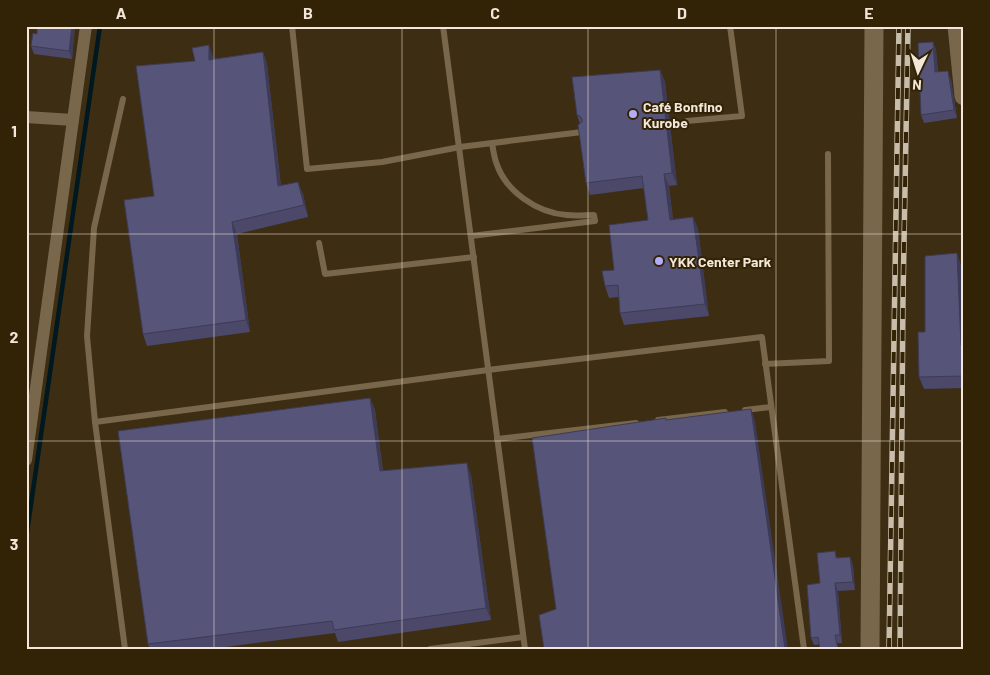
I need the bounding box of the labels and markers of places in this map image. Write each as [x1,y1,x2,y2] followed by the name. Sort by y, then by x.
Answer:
[643,98,723,131] place label: Café Bonfino Kurobe
[627,108,639,120] marker: Café Bonfino Kurobe
[669,253,772,270] place label: YKK Center Park
[653,255,665,267] marker: YKK Center Park

